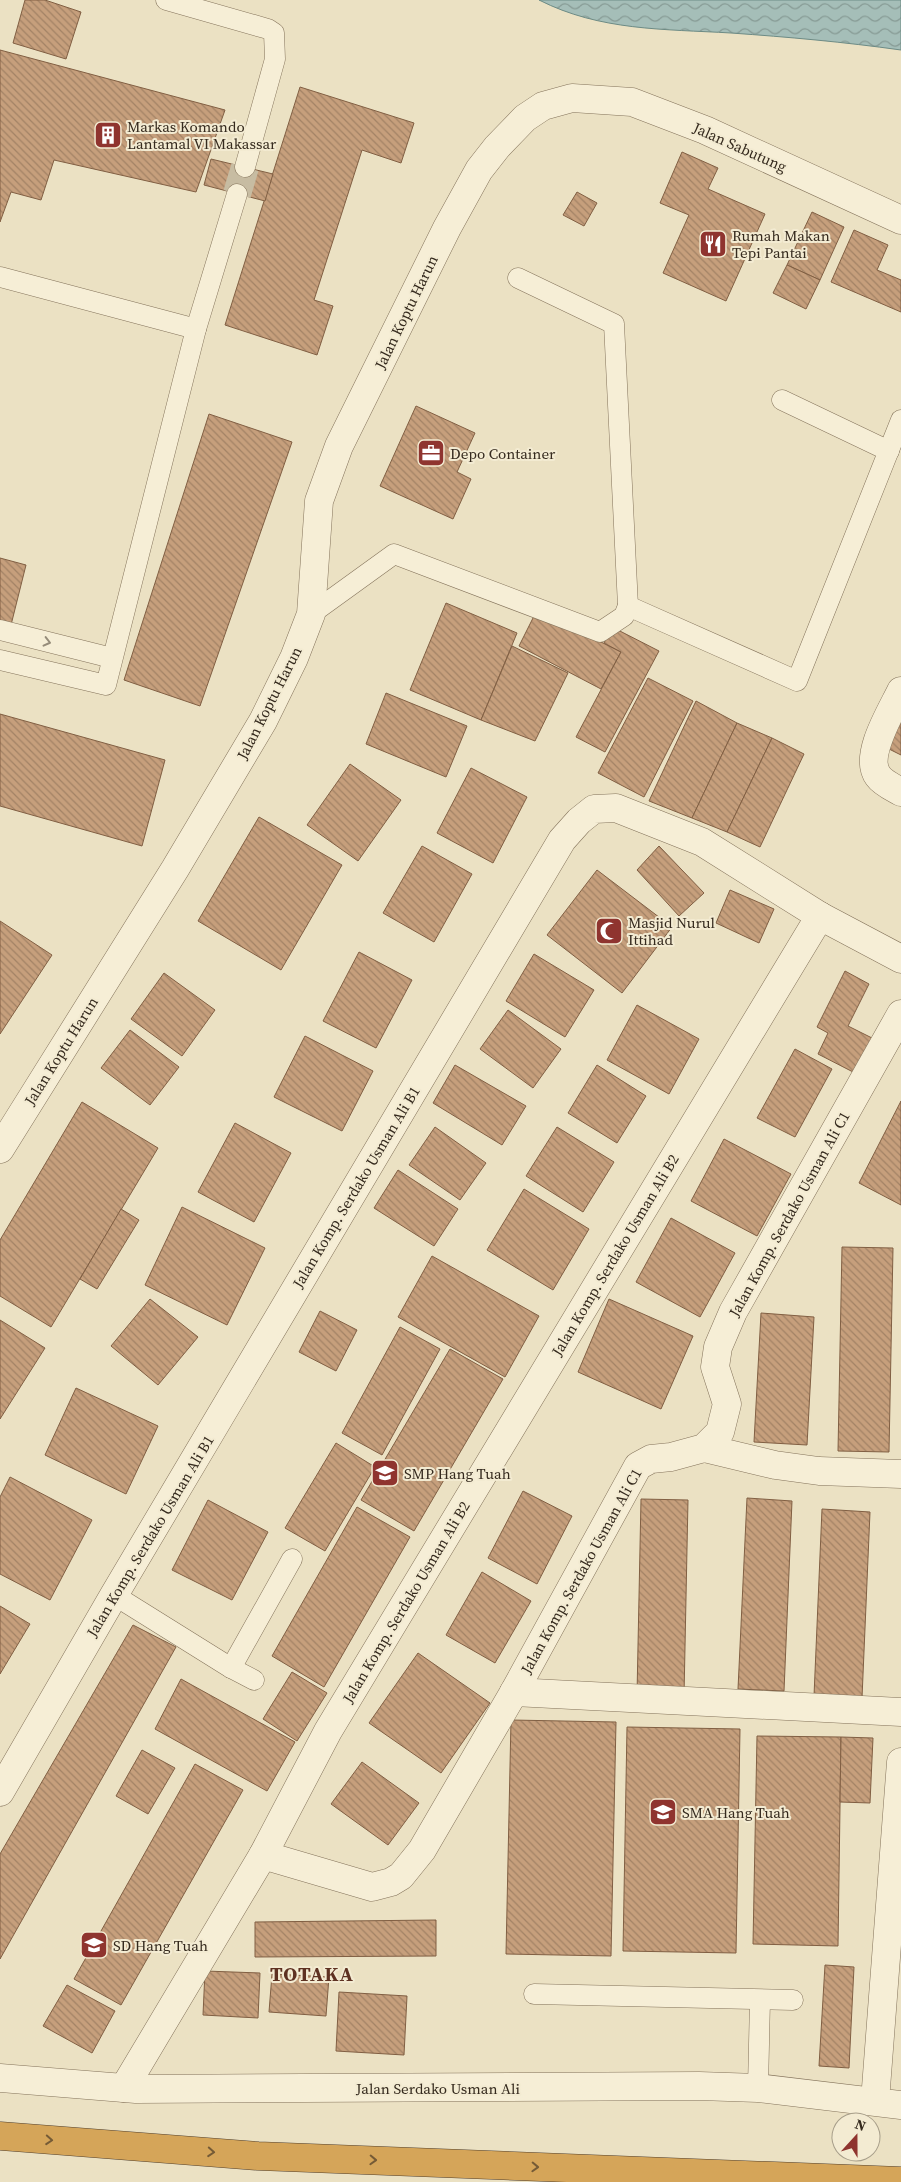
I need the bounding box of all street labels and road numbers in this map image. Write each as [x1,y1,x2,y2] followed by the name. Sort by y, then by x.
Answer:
[689,117,790,177] street label: Jalan Sabutung
[369,252,443,373] street label: Jalan Koptu Harun
[231,643,307,764] street label: Jalan Koptu Harun
[19,993,103,1110] street label: Jalan Koptu Harun
[287,1082,425,1293] street label: Jalan Komp. Serdako Usman Ali B1
[723,1107,854,1321] street label: Jalan Komp. Serdako Usman Ali C1
[546,1150,684,1361] street label: Jalan Komp. Serdako Usman Ali B2
[81,1431,219,1642] street label: Jalan Komp. Serdako Usman Ali B1
[515,1464,646,1678] street label: Jalan Komp. Serdako Usman Ali C1
[337,1497,475,1708] street label: Jalan Komp. Serdako Usman Ali B2
[355,2078,520,2099] street label: Jalan Serdako Usman Ali

